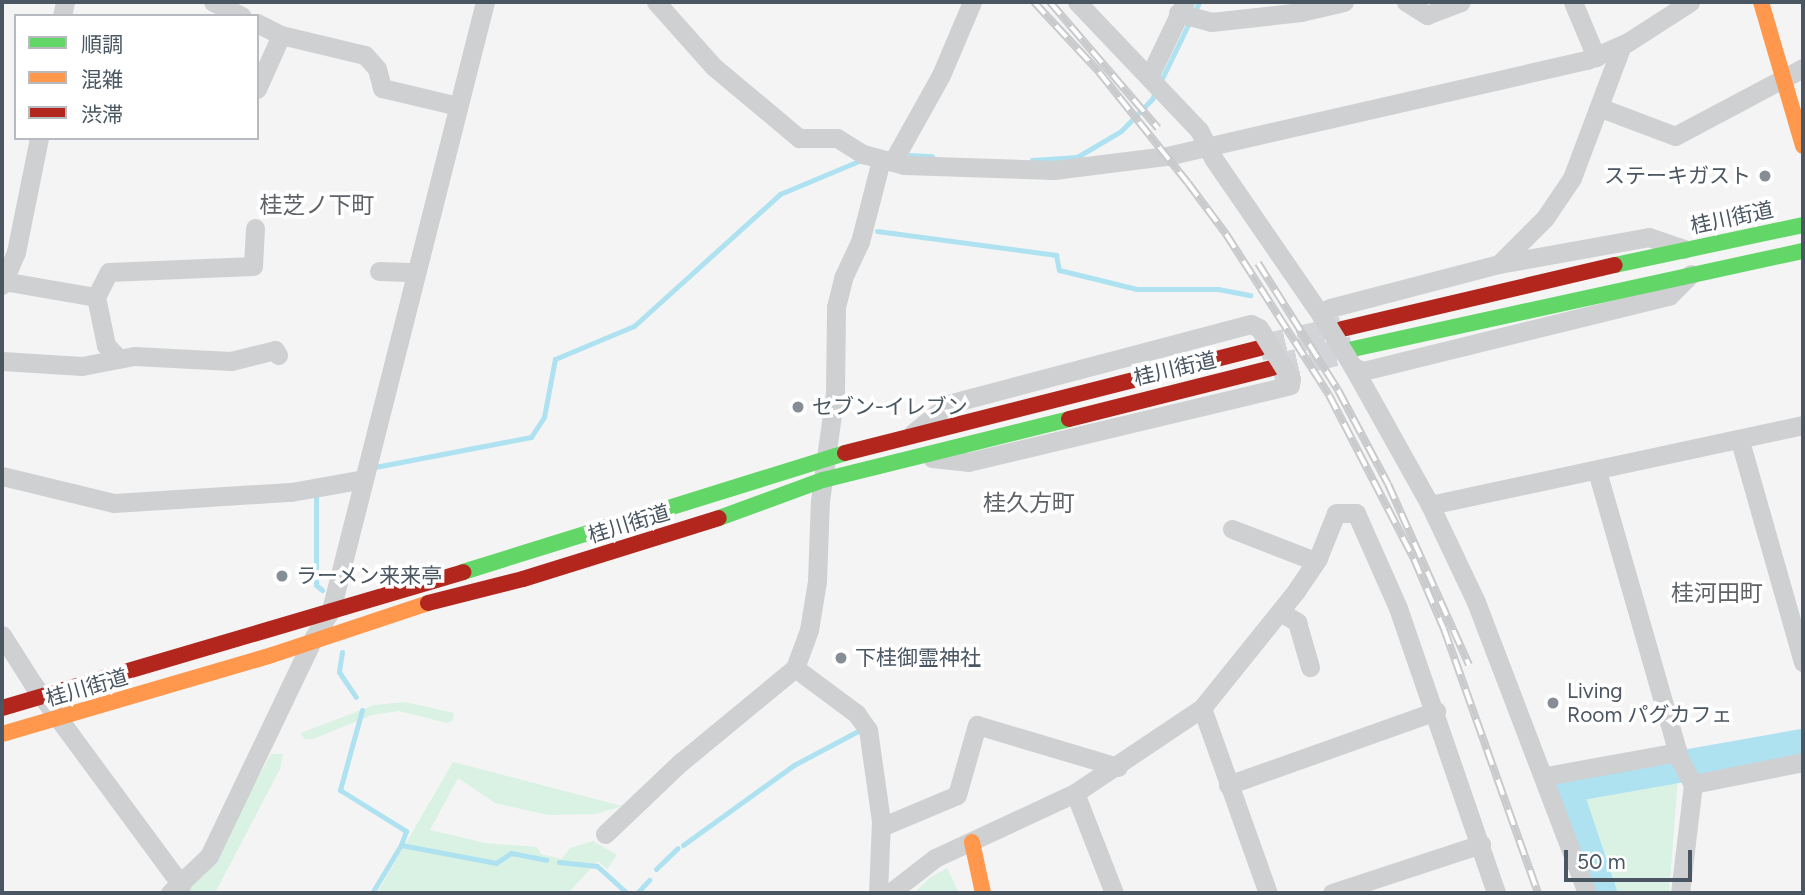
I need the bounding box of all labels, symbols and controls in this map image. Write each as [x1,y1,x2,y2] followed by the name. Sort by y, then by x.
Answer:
[14,14,259,140] legend
[81,32,123,57] text: 順調
[81,67,123,92] text: 混雑
[81,102,123,127] text: 渋滞
[1604,163,1751,189] place label: ステーキガスト
[1757,168,1773,184] marker: ステーキガスト
[260,191,374,219] district label: 桂芝ノ下町
[1688,197,1776,239] street label: 桂川街道
[1131,347,1219,391] street label: 桂川街道
[812,394,968,420] place label: セブン-イレブン
[790,399,806,415] marker: セブン-イレブン
[983,489,1075,517] district label: 桂久方町
[585,500,673,548] street label: 桂川街道
[296,563,443,589] place label: ラーメン来来亭
[274,568,290,584] marker: ラーメン来来亭
[1671,579,1763,607] district label: 桂河田町
[855,645,981,671] place label: 下桂御霊神社
[833,650,849,666] marker: 下桂御霊神社
[43,664,131,712] street label: 桂川街道
[1567,678,1733,728] place label: Living Room パグカフェ
[1545,695,1561,711] marker: Living Room パグカフェ
[1567,836,1695,880] scale bar
[1577,849,1626,874] text: 50 m

